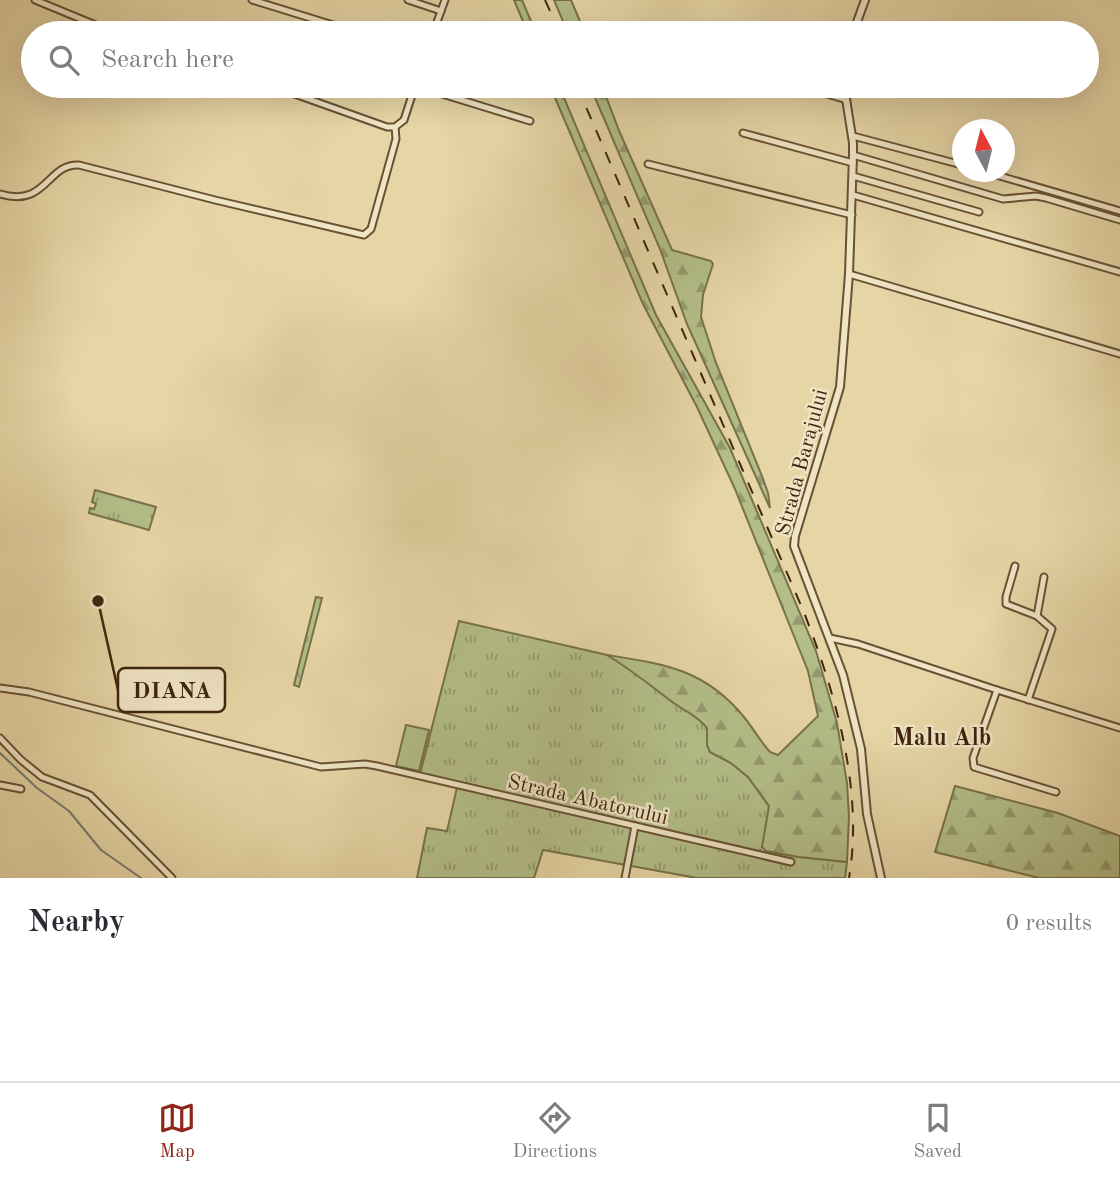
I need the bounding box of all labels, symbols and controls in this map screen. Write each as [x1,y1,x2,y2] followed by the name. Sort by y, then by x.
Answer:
[21,21,1099,98] search box
[45,41,83,79] icon: search
[101,47,234,73] text: Search here
[952,119,1015,182] north arrow
[773,387,832,538] street label: Strada Barajului
[118,668,225,712] callout: DIANA
[132,680,212,703] text: DIANA
[892,727,992,751] district label: Malu Alb
[505,772,670,829] street label: Strada Abatorului
[28,908,125,938] text: Nearby
[1006,912,1092,935] text: 0 results
[158,1099,196,1164] tab: Map
[513,1099,597,1164] tab: Directions
[913,1099,962,1164] tab: Saved

